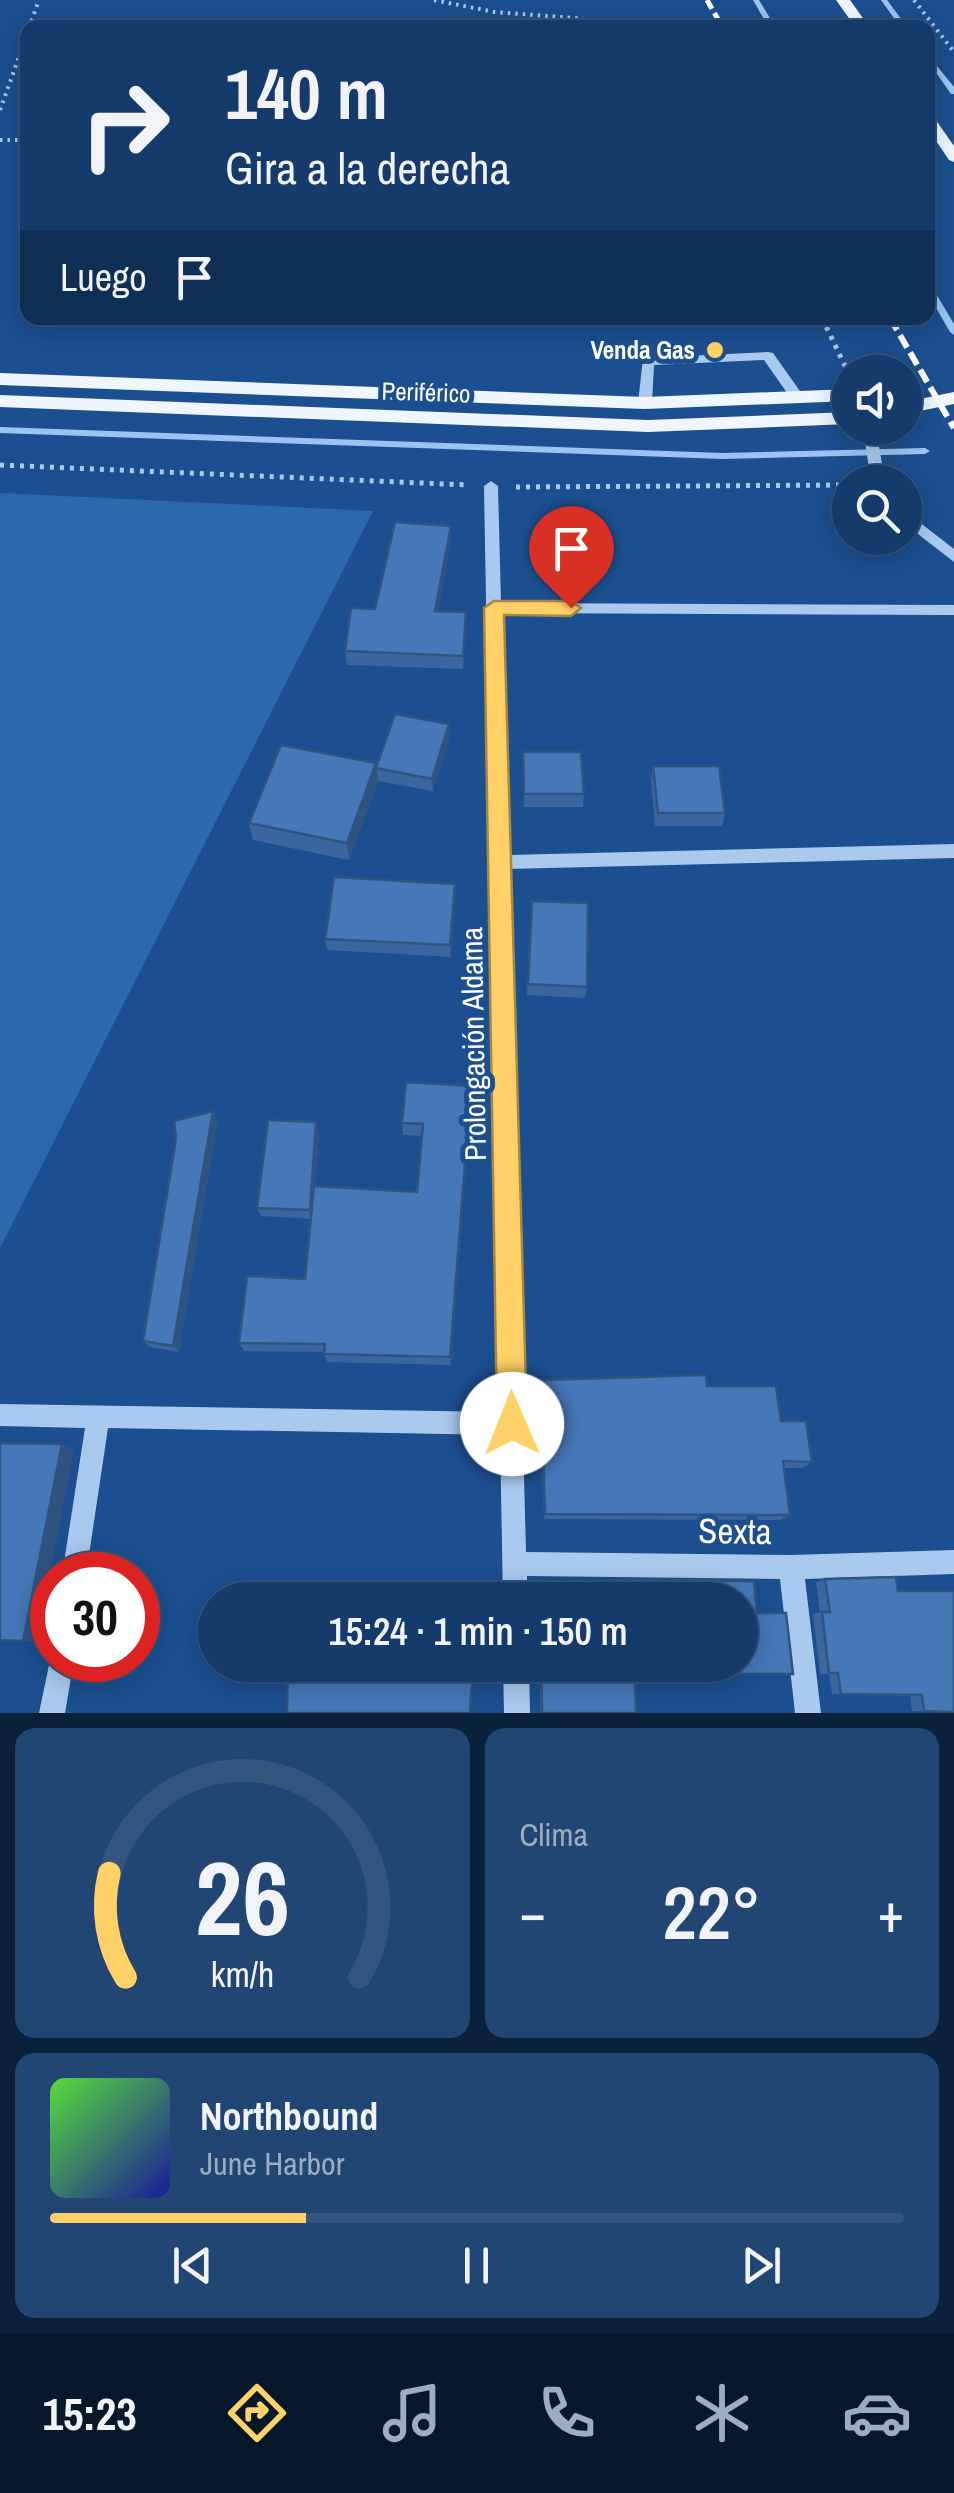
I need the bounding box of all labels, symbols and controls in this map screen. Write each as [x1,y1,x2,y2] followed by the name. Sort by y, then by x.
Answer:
[225,47,388,141] text: 140 m
[60,60,190,190] icon: right
[225,137,510,198] text: Gira a la derecha
[167,250,222,305] icon: arrive
[60,252,147,303] text: Luego
[591,333,695,367] place label: Venda Gas
[704,339,726,361] marker: Venda Gas
[832,355,922,555] map controls
[832,355,922,445] button: sound
[381,373,471,411] street label: Periférico
[832,465,922,555] button: search
[529,506,614,609] pin
[544,521,599,576] icon: arrive
[451,926,495,1161] street label: Prolongación Aldama
[460,1372,564,1476] position arrow
[698,1507,772,1555] street label: Sexta
[30,1552,160,1682] speed limit sign: 30
[328,1606,628,1657] text: 15:24 · 1 min · 150 m
[520,1813,588,1856] text: Clima
[195,1827,290,1967] text: 26
[663,1861,761,1962] text: 22°
[520,1875,546,1949] text: −
[878,1875,904,1949] text: +
[210,1950,274,1998] text: km/h
[200,2091,378,2142] text: Northbound
[200,2142,344,2185] text: June Harbor
[165,2238,220,2293] icon: previous
[449,2238,504,2293] icon: pause
[734,2238,789,2293] icon: next
[222,2378,292,2448] icon: directions
[377,2378,447,2448] icon: music
[532,2378,602,2448] icon: phone
[687,2378,757,2448] icon: climate
[842,2378,912,2448] icon: car
[42,2383,137,2444] text: 15:23

